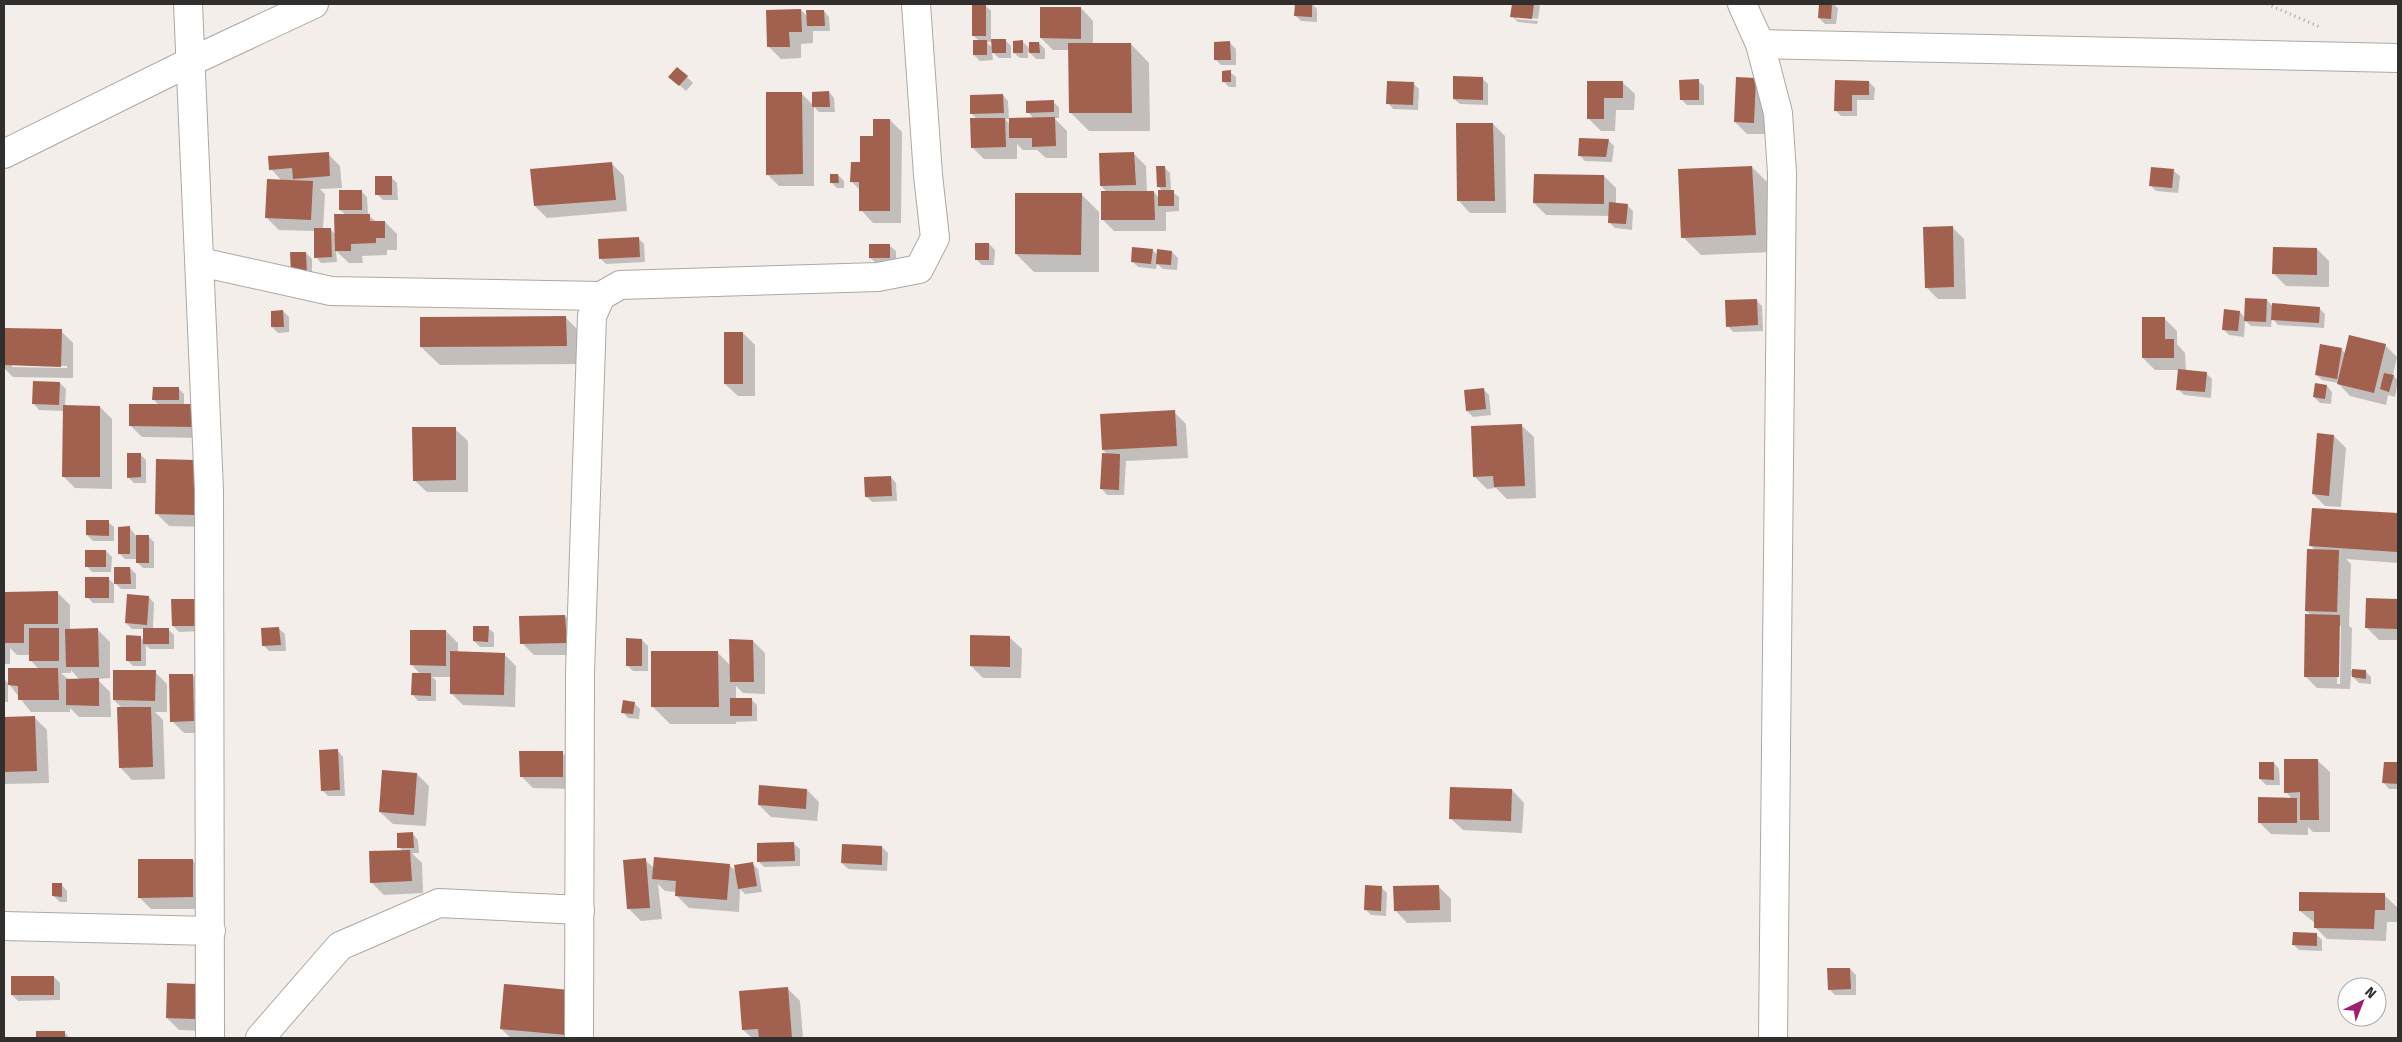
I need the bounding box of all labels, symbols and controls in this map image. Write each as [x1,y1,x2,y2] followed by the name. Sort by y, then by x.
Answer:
[2337,977,2387,1027] north arrow
[2361,983,2380,1002] text: N

